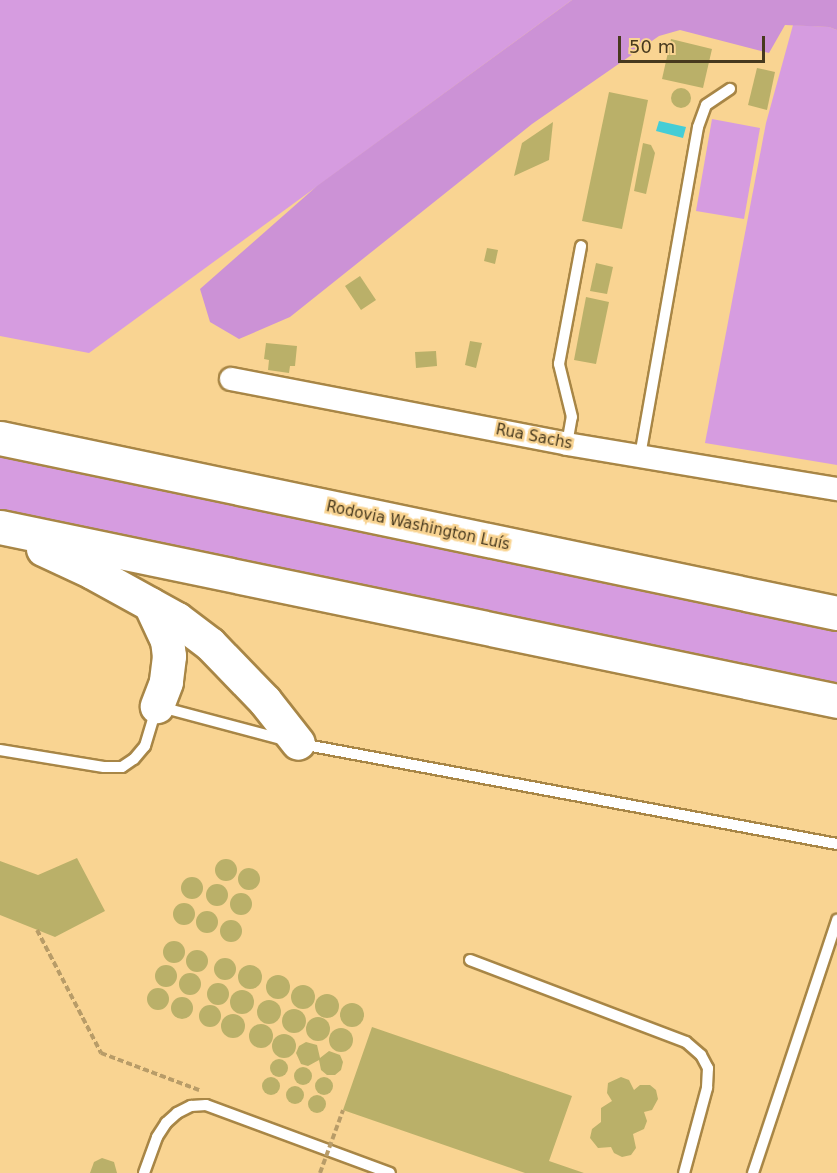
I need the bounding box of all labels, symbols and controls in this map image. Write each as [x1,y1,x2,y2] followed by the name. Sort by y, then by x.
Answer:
[621,24,768,62] scale bar
[629,36,675,57] text: 50 m
[494,421,574,453] street label: Rua Sachs
[325,498,511,554] street label: Rodovia Washington Luís

